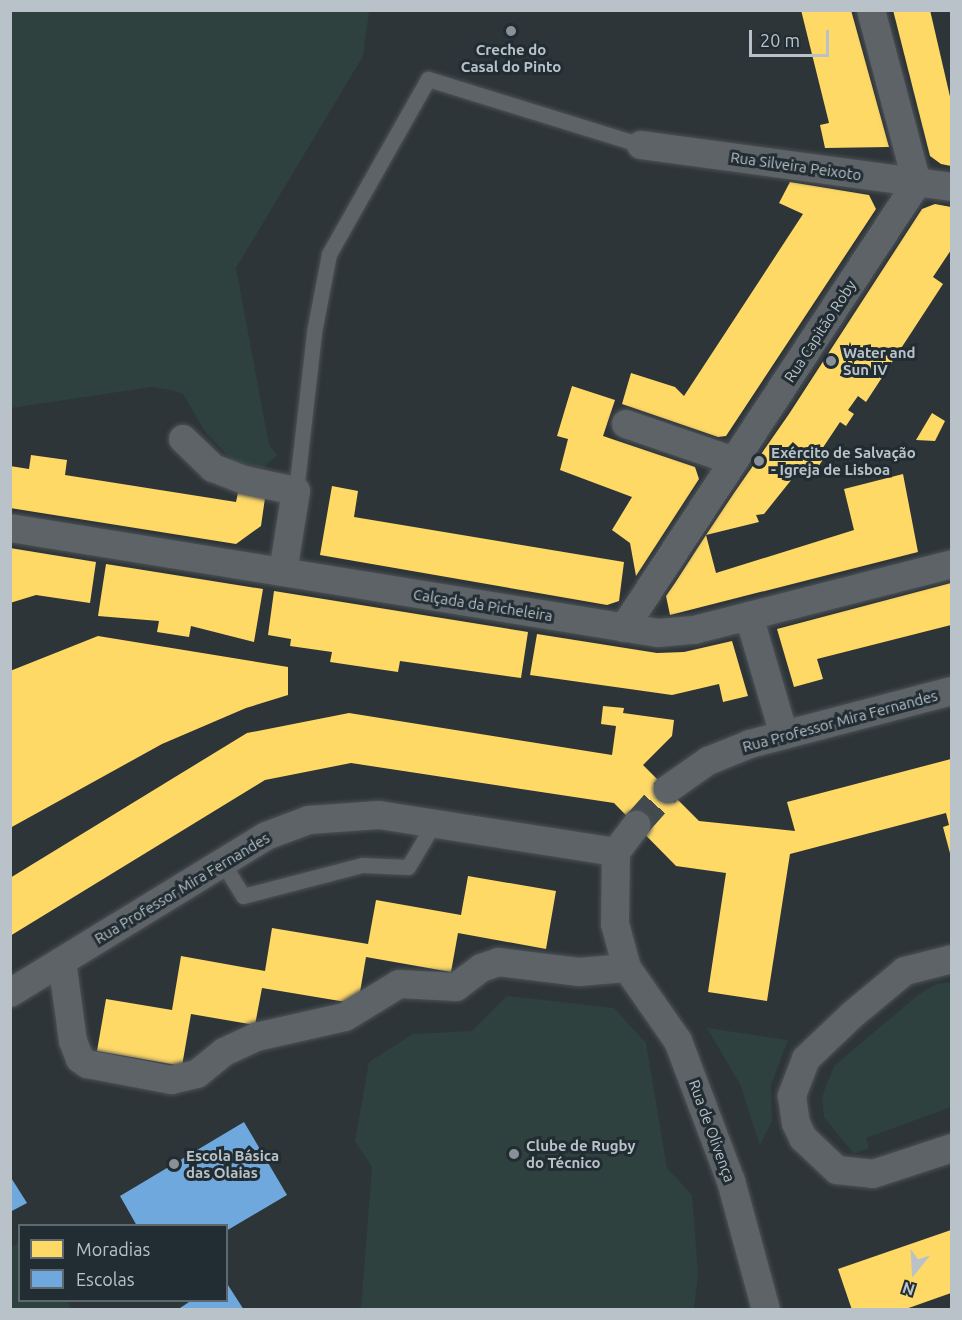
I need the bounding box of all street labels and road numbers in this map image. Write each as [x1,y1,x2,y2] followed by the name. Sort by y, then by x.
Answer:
[729,148,863,184] street label: Rua Silveira Peixoto
[780,277,860,385] street label: Rua Capitão Roby
[412,585,554,625] street label: Calçada da Picheleira
[741,686,939,756] street label: Rua Professor Mira Fernandes
[91,828,273,948] street label: Rua Professor Mira Fernandes
[685,1077,739,1185] street label: Rua de Olivença

